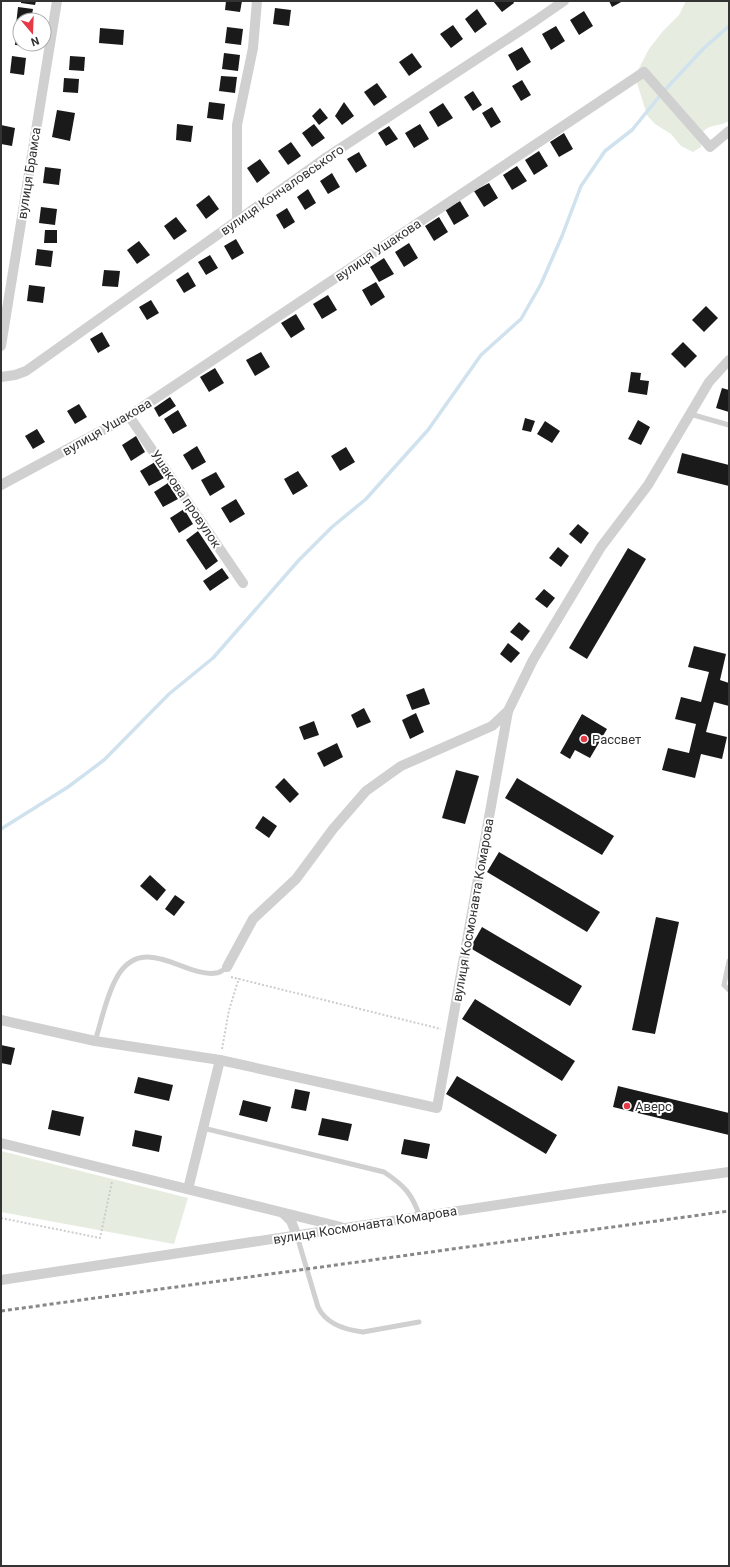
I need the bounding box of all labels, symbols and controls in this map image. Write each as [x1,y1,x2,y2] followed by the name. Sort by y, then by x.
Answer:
[12,12,52,52] north arrow
[29,34,41,48] text: N
[14,126,44,220] street label: вулиця Брамса
[218,142,346,238] street label: вулиця Кончаловського
[332,216,424,284] street label: вулиця Ушакова
[60,395,154,459] street label: вулиця Ушакова
[148,447,224,551] street label: Ушакова провулок
[592,732,641,747] place label: Рассвет
[579,734,589,744] marker: Рассвет
[449,817,497,1003] street label: вулиця Космонавта Комарова
[635,1099,672,1114] place label: Аверс
[622,1101,632,1111] marker: Аверс
[272,1203,458,1247] street label: вулиця Космонавта Комарова

